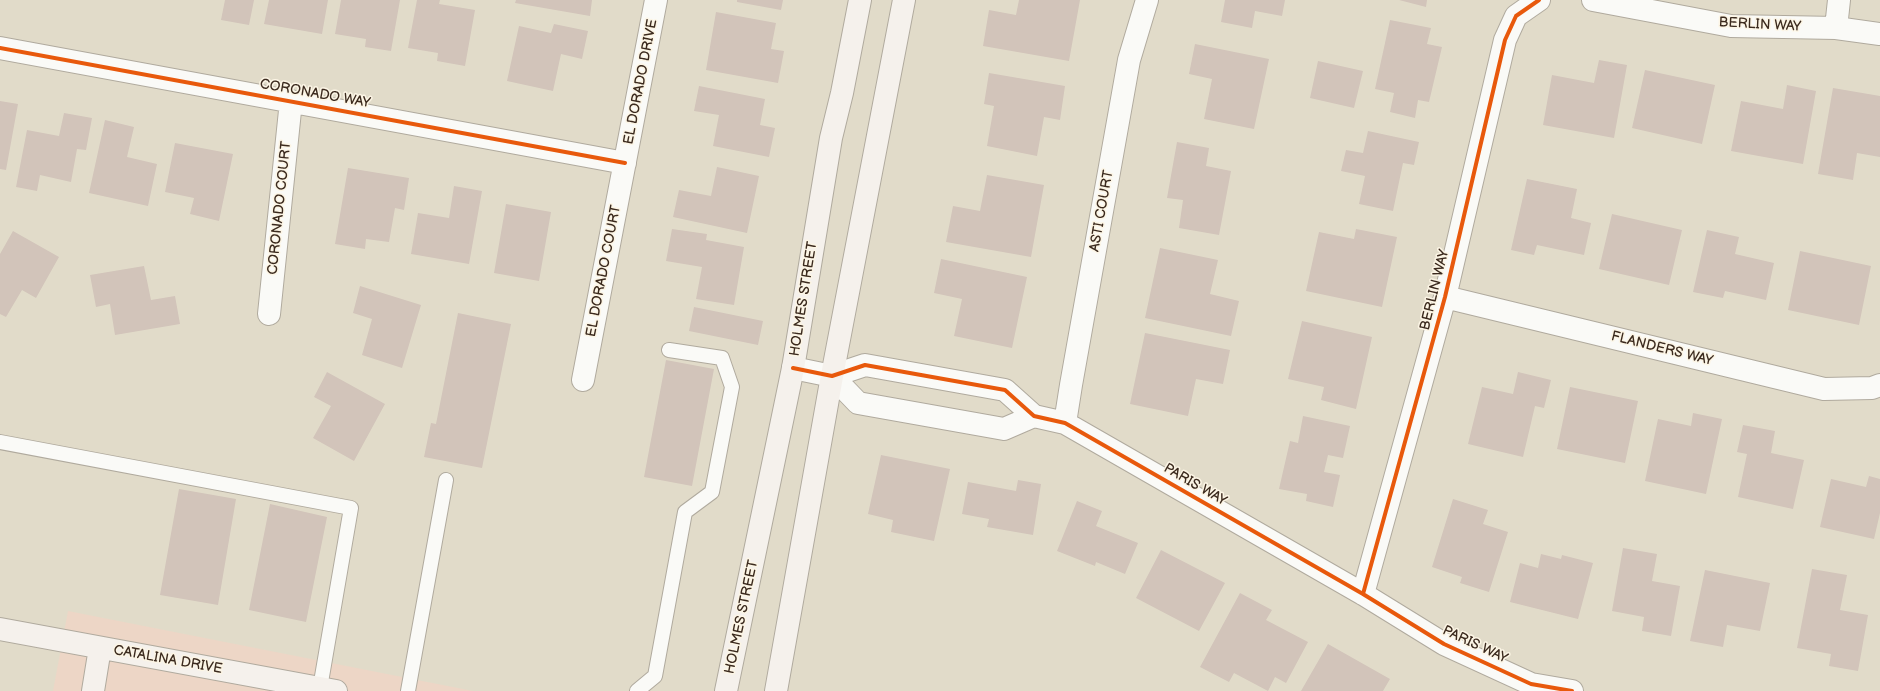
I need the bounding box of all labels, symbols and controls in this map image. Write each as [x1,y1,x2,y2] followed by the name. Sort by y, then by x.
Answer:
[1718,14,1802,36] street label: BERLIN WAY
[621,18,661,146] street label: EL DORADO DRIVE
[258,76,372,112] street label: CORONADO WAY
[265,140,295,276] street label: CORONADO COURT
[1087,169,1117,253] street label: ASTI COURT
[583,204,625,338] street label: EL DORADO COURT
[787,240,821,358] street label: HOLMES STREET
[1417,248,1453,332] street label: BERLIN WAY
[1609,328,1715,370] street label: FLANDERS WAY
[1160,460,1230,510] street label: PARIS WAY
[722,559,762,675] street label: HOLMES STREET
[1440,623,1510,667] street label: PARIS WAY
[112,642,224,678] street label: CATALINA DRIVE

